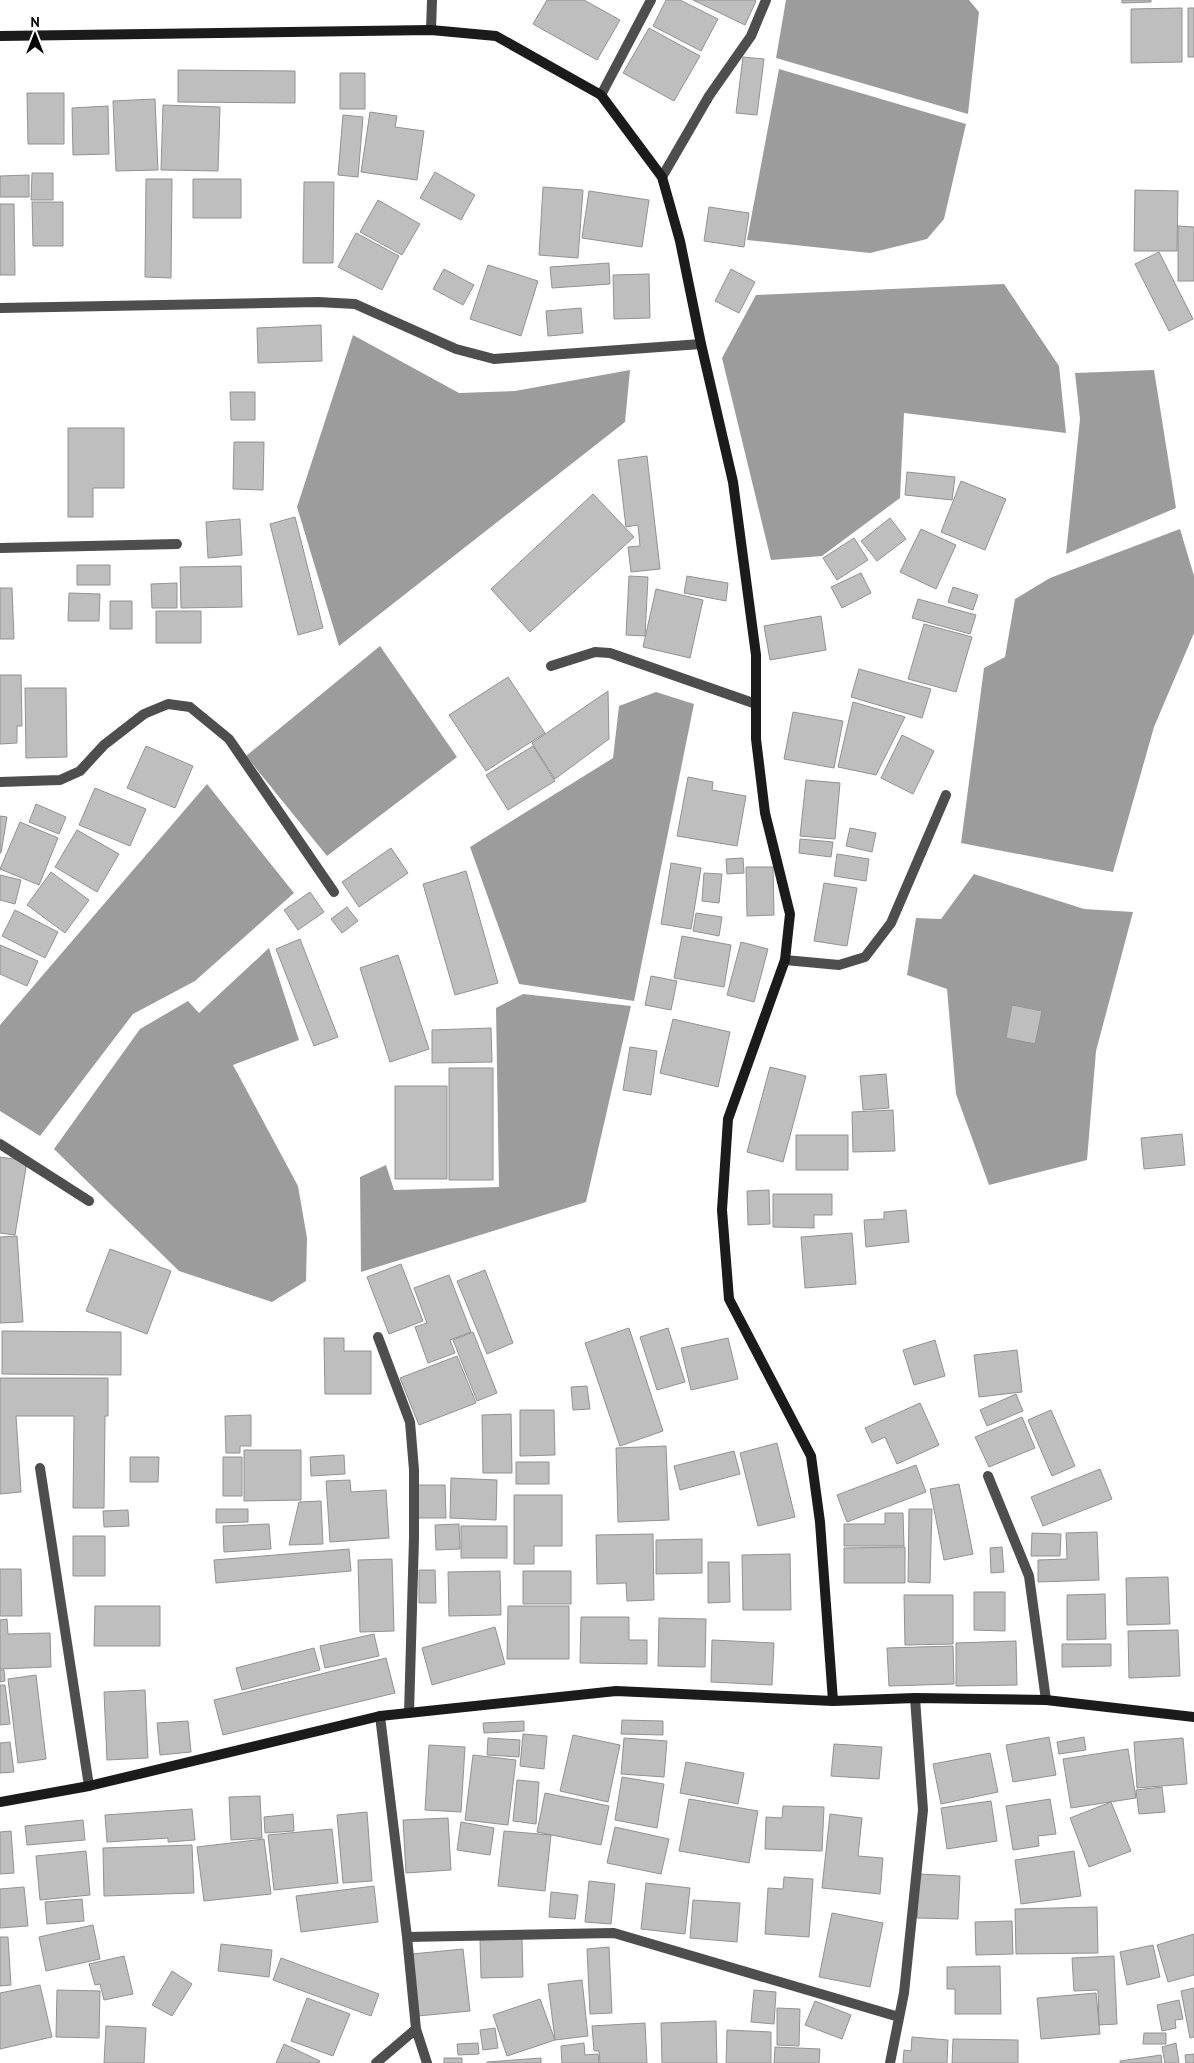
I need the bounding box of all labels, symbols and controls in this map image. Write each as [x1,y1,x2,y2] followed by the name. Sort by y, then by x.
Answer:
[10,10,60,60] north arrow
[30,13,40,31] text: N

